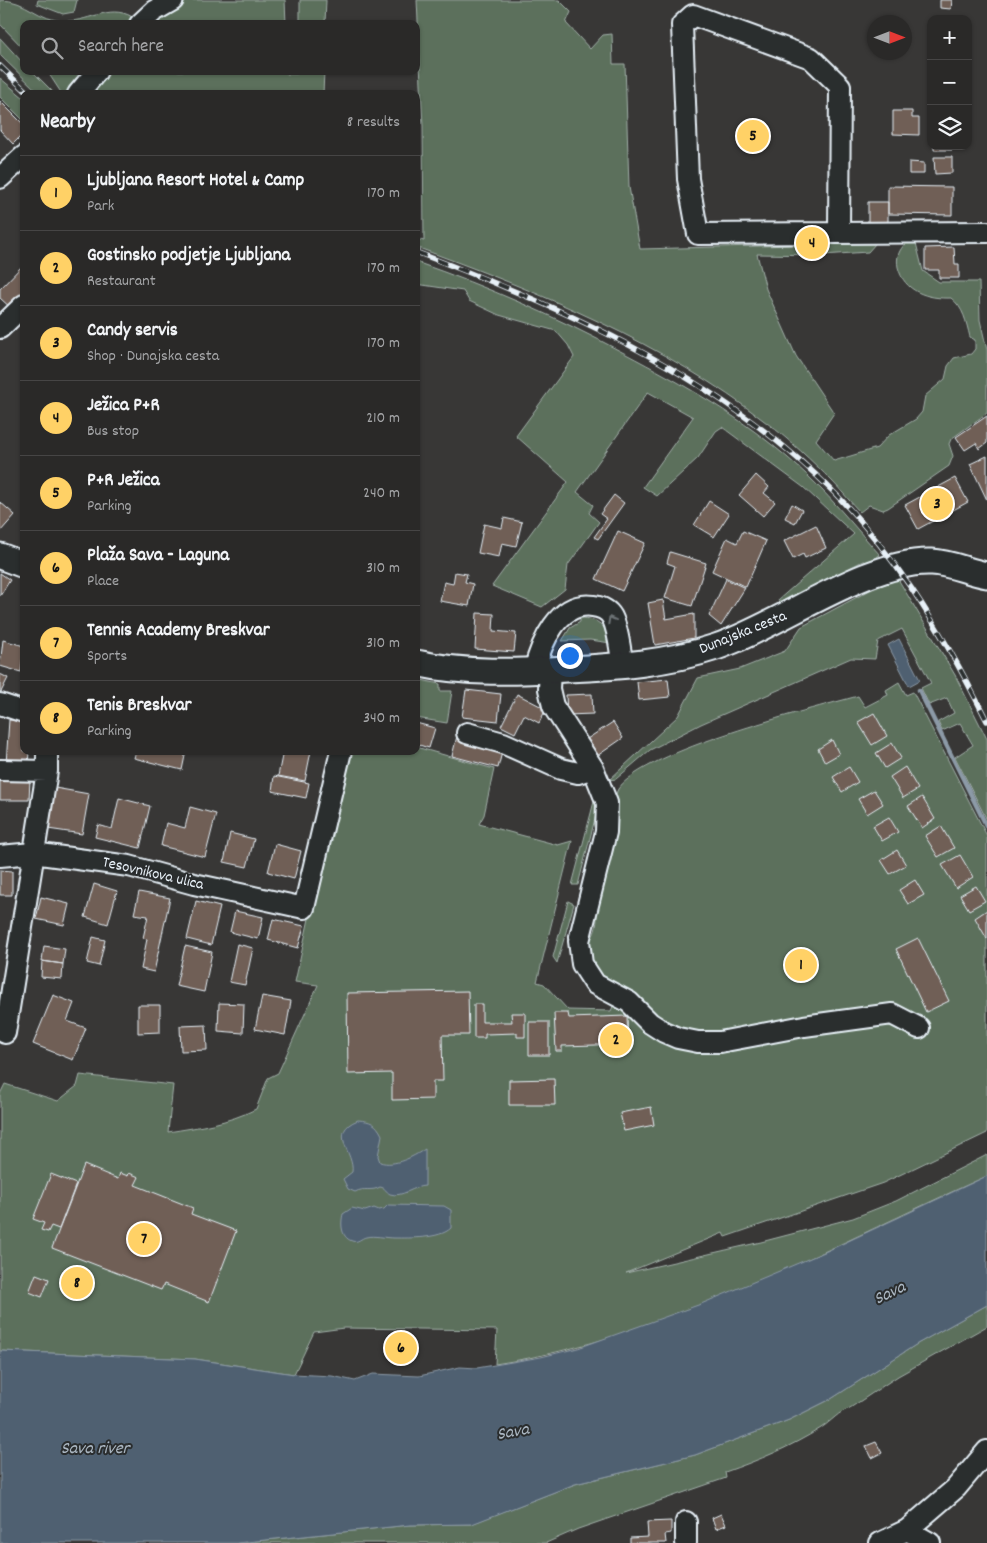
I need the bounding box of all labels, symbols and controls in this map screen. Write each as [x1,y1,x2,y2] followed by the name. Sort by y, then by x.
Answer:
[867,15,912,60] north arrow
[927,15,972,150] map controls
[927,15,972,60] button: +
[20,20,420,75] search box
[38,34,66,62] icon: search
[78,34,164,61] text: Search here
[927,60,972,105] button: −
[927,105,972,150] button: layers
[40,108,95,138] text: Nearby
[347,111,400,134] text: 8 results
[737,117,769,155] pin: 5
[87,168,304,195] text: Ljubljana Resort Hotel & Camp
[54,182,58,205] text: 1
[367,182,400,205] text: 170 m
[87,195,114,218] text: Park
[796,224,828,262] pin: 4
[87,243,290,270] text: Gostinsko podjetje Ljubljana
[53,257,60,280] text: 2
[367,257,400,280] text: 170 m
[87,270,156,293] text: Restaurant
[87,318,178,345] text: Candy servis
[52,332,60,355] text: 3
[367,332,400,355] text: 170 m
[87,345,219,368] text: Shop · Dunajska cesta
[87,393,160,420] text: Ježica P+R
[53,407,59,430] text: 4
[366,407,400,430] text: 210 m
[87,420,139,443] text: Bus stop
[87,468,160,495] text: P+R Ježica
[52,482,60,505] text: 5
[363,482,400,505] text: 240 m
[921,485,953,523] pin: 3
[87,495,132,518] text: Parking
[87,543,229,570] text: Plaža Sava - Laguna
[52,557,60,580] text: 6
[366,557,400,580] text: 310 m
[87,570,119,593] text: Place
[696,605,791,661] street label: Dunajska cesta
[607,616,617,625] one-way arrow
[87,618,270,645] text: Tennis Academy Breskvar
[53,632,59,655] text: 7
[366,632,400,655] text: 310 m
[557,643,583,669] your location
[87,645,127,668] text: Sports
[87,693,192,720] text: Tenis Breskvar
[53,707,59,730] text: 8
[363,707,400,730] text: 340 m
[87,720,132,743] text: Parking
[100,851,206,897] street label: Tesovnikova ulica
[785,946,817,984] pin: 1
[600,1021,632,1059] pin: 2
[128,1220,160,1258] pin: 7
[61,1264,93,1302] pin: 8
[870,1275,911,1312] water label: Sava
[385,1329,417,1367] pin: 6
[495,1418,533,1448] water label: Sava
[61,1437,132,1462] water label: Sava river

